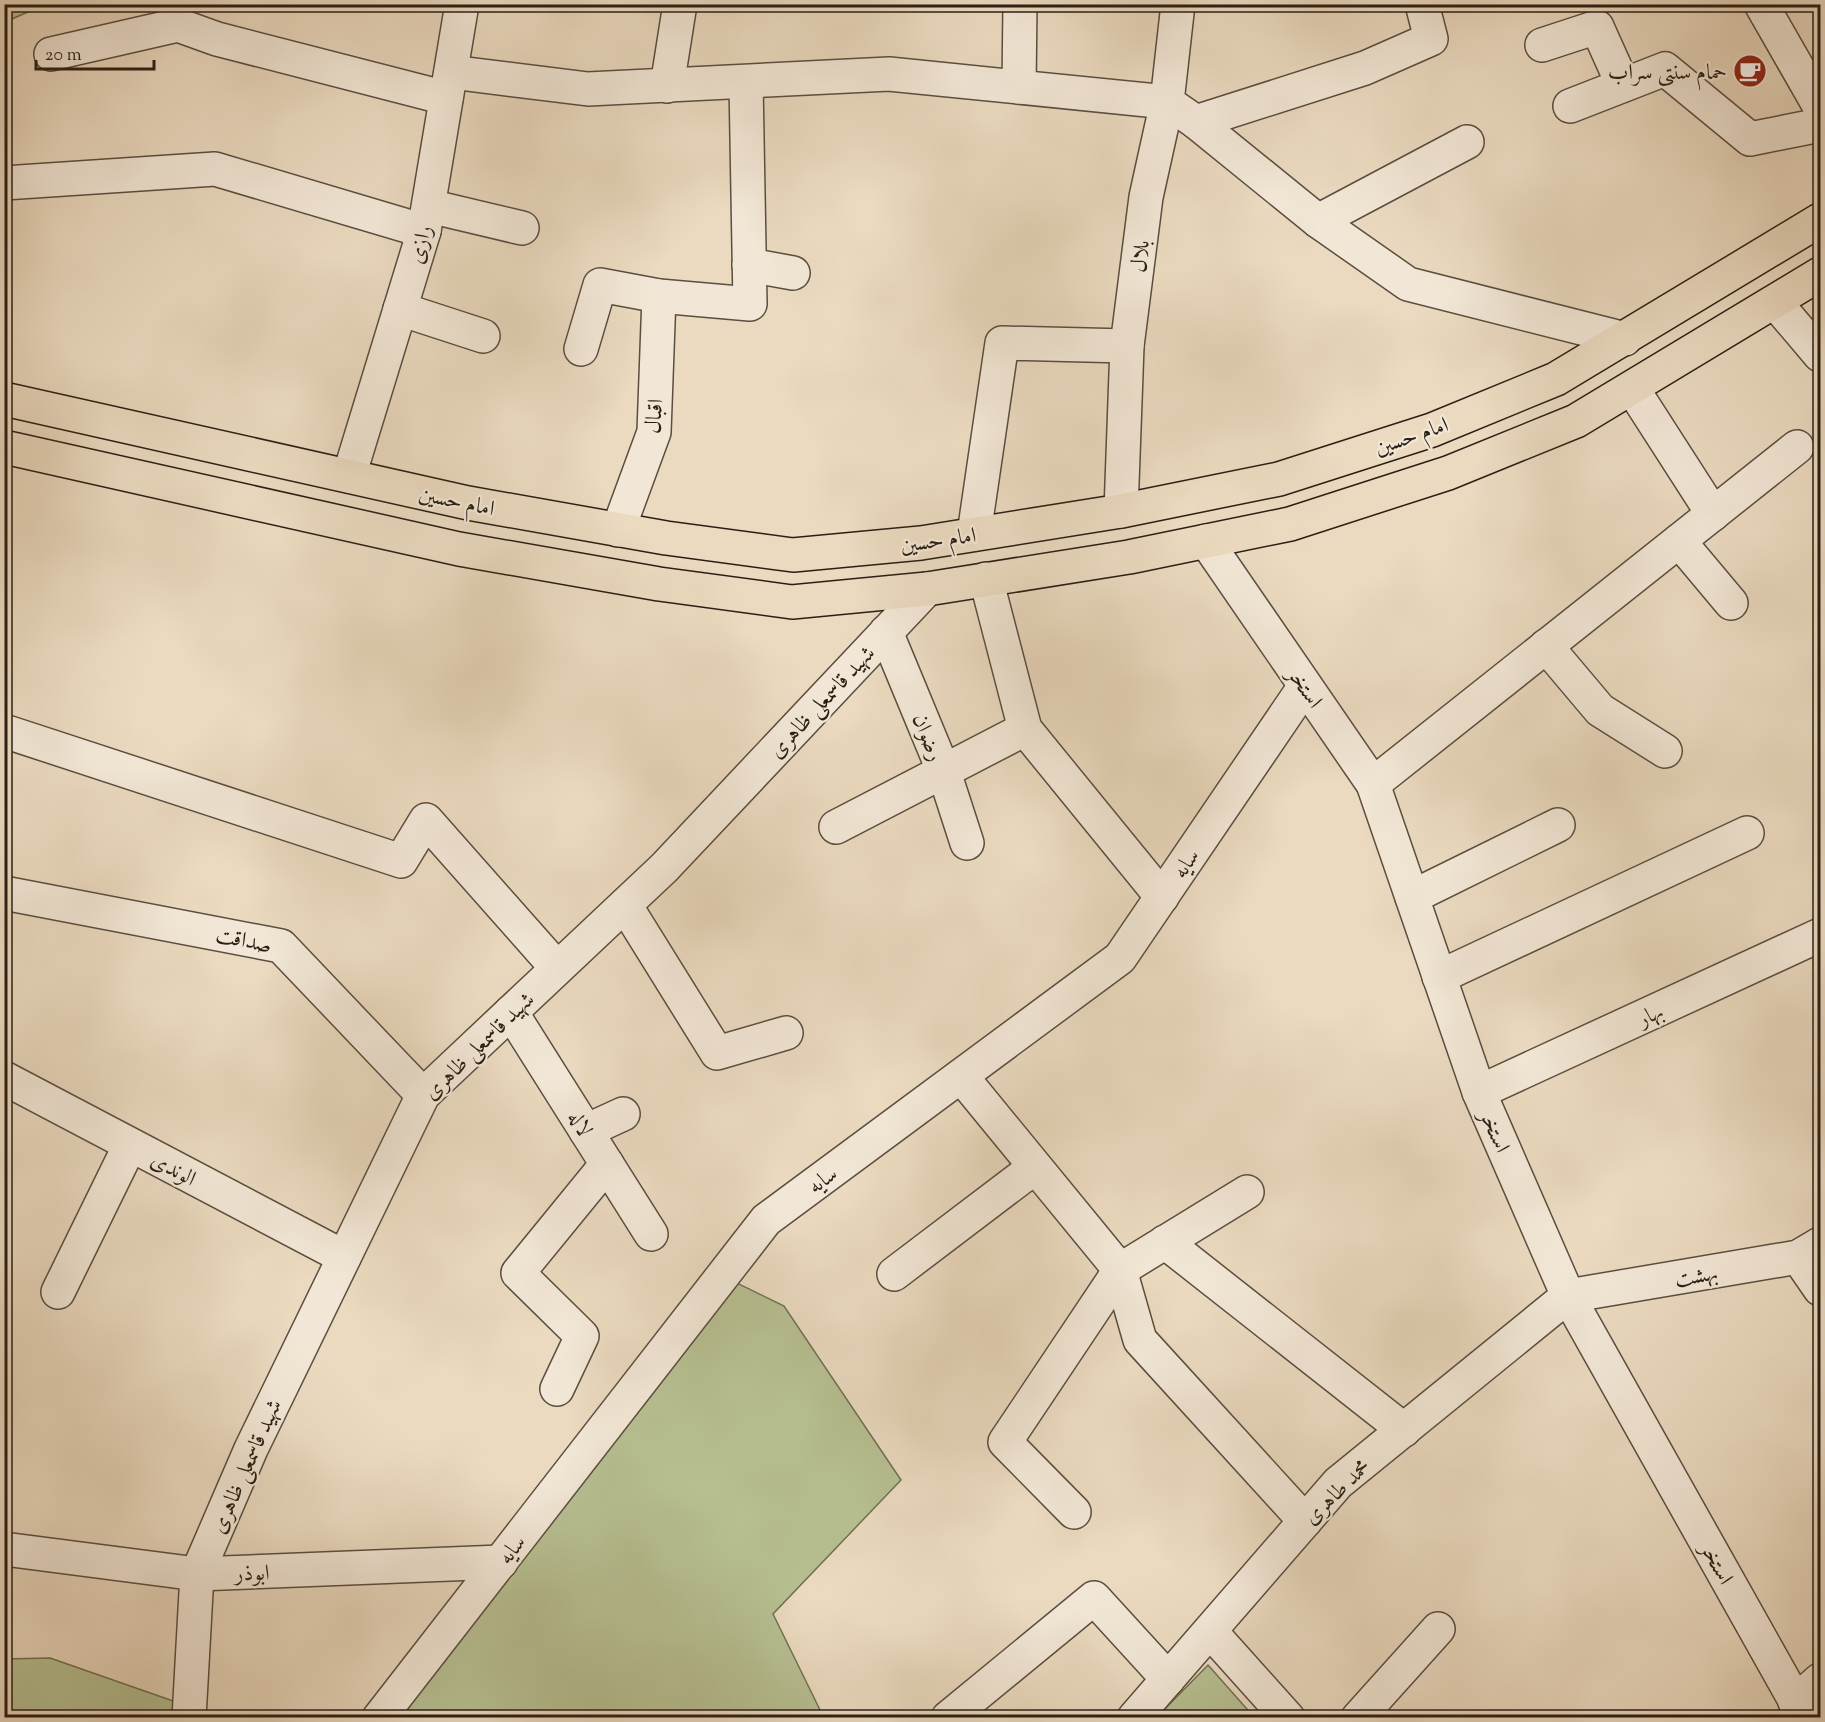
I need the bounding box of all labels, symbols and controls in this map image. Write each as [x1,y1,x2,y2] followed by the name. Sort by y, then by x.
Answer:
[36,33,154,71] scale bar
[45,43,82,69] text: 20 m
[1732,53,1768,89] cafe icon: حمام سنتی سراب
[1608,58,1727,91] place label: حمام سنتی سراب
[401,222,442,268] street label: رازی
[1124,238,1160,275] street label: بلال
[638,397,674,435] street label: اقبال
[1371,410,1454,466] street label: امام حسین
[415,479,497,528] street label: امام حسین
[898,521,979,564] street label: امام حسین
[762,639,884,767] street label: شهید قاسمعلی ظاهری
[1277,660,1329,716] street label: استخر
[902,709,950,767] street label: رضوان
[1166,843,1209,886] street label: سایه
[212,920,274,963] street label: صداقت
[417,986,543,1109] street label: شهید قاسمعلی ظاهری
[1631,997,1670,1037] street label: بهار
[1469,1104,1517,1159] street label: استخر
[558,1105,599,1144] street label: لاله
[144,1145,201,1196] street label: الوندی
[802,1160,845,1203] street label: سایه
[1672,1258,1721,1297] street label: بهشت
[204,1395,292,1540] street label: شهید قاسمعلی ظاهری
[1297,1453,1379,1533] street label: محمد طاهری
[492,1529,535,1573] street label: سایه
[1690,1536,1740,1591] street label: استخر
[232,1558,270,1592] street label: ابوذر

